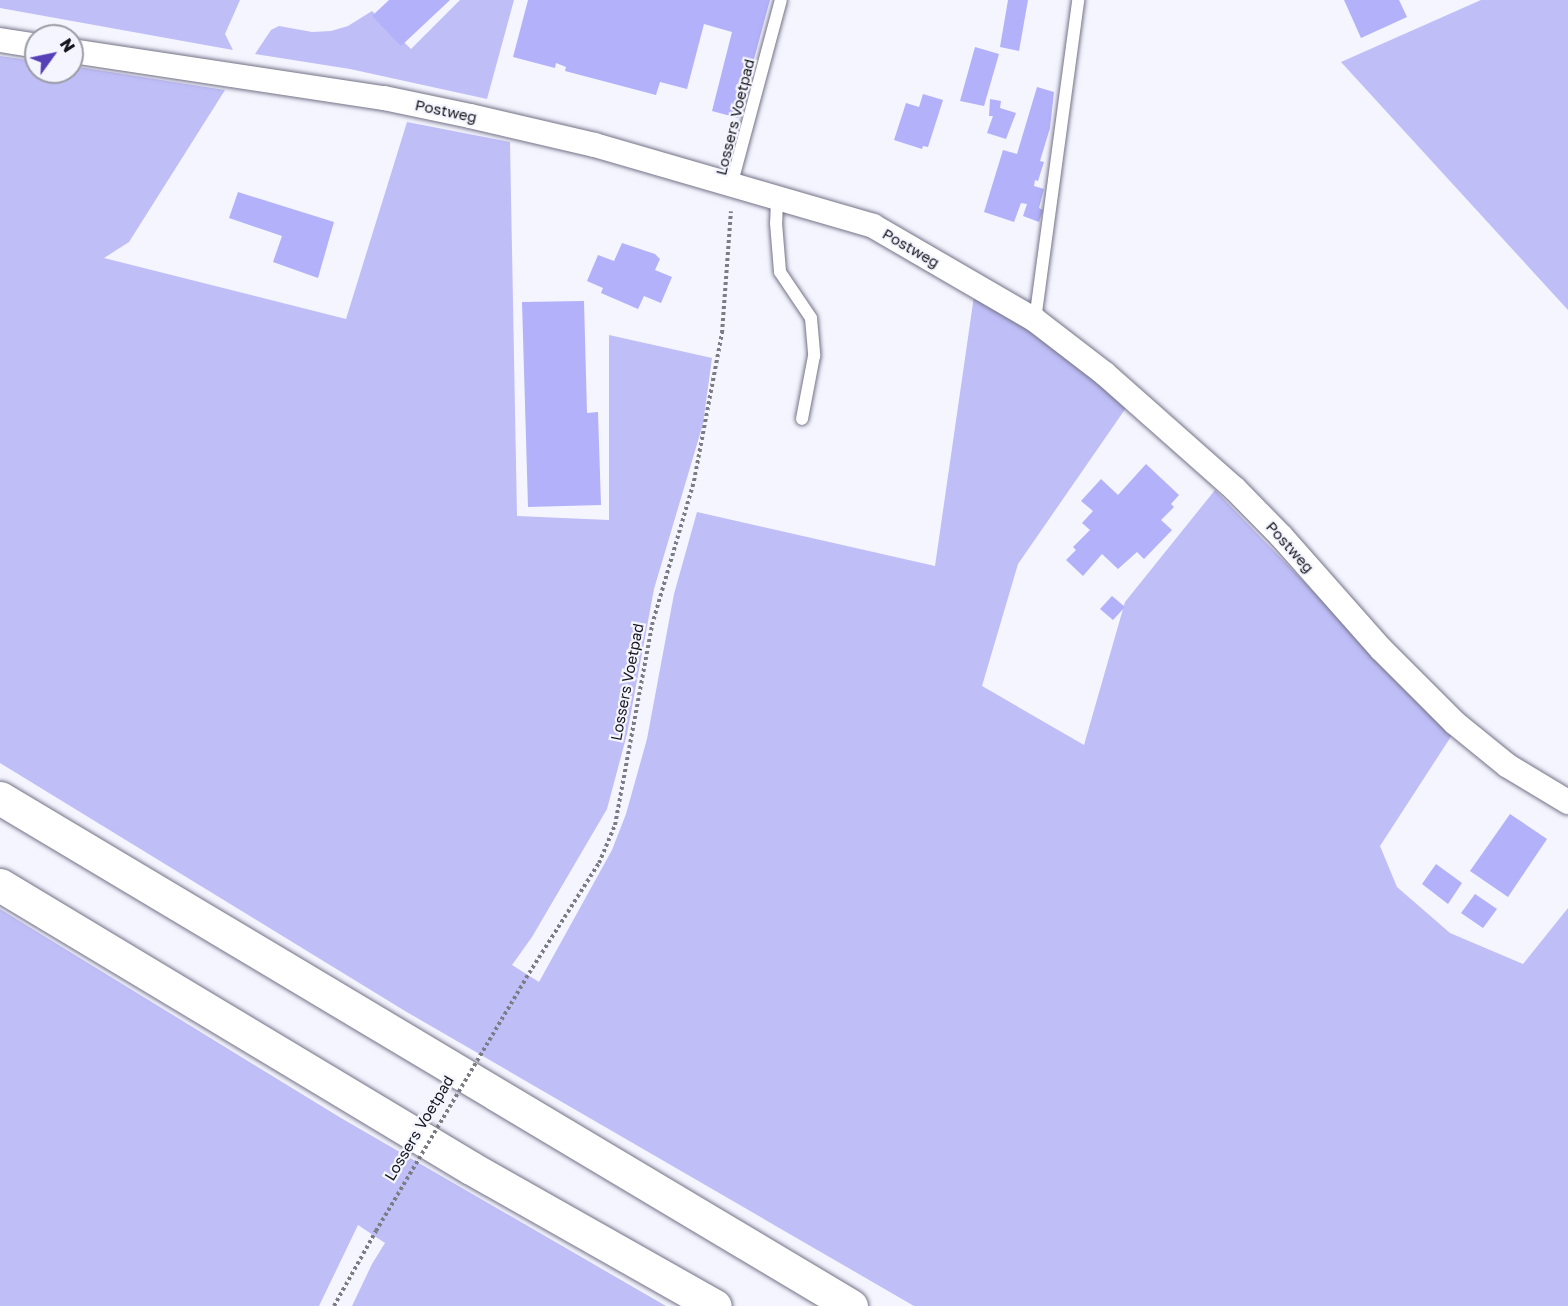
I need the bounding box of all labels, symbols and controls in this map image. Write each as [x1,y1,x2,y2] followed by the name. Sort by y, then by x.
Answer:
[24,24,84,84] north arrow
[56,35,79,56] text: N
[712,57,758,177] street label: Lossers Voetpad
[413,96,479,126] street label: Postweg
[879,225,943,271] street label: Postweg
[1262,518,1318,576] street label: Postweg
[607,622,647,742] street label: Lossers Voetpad
[381,1072,457,1184] street label: Lossers Voetpad

